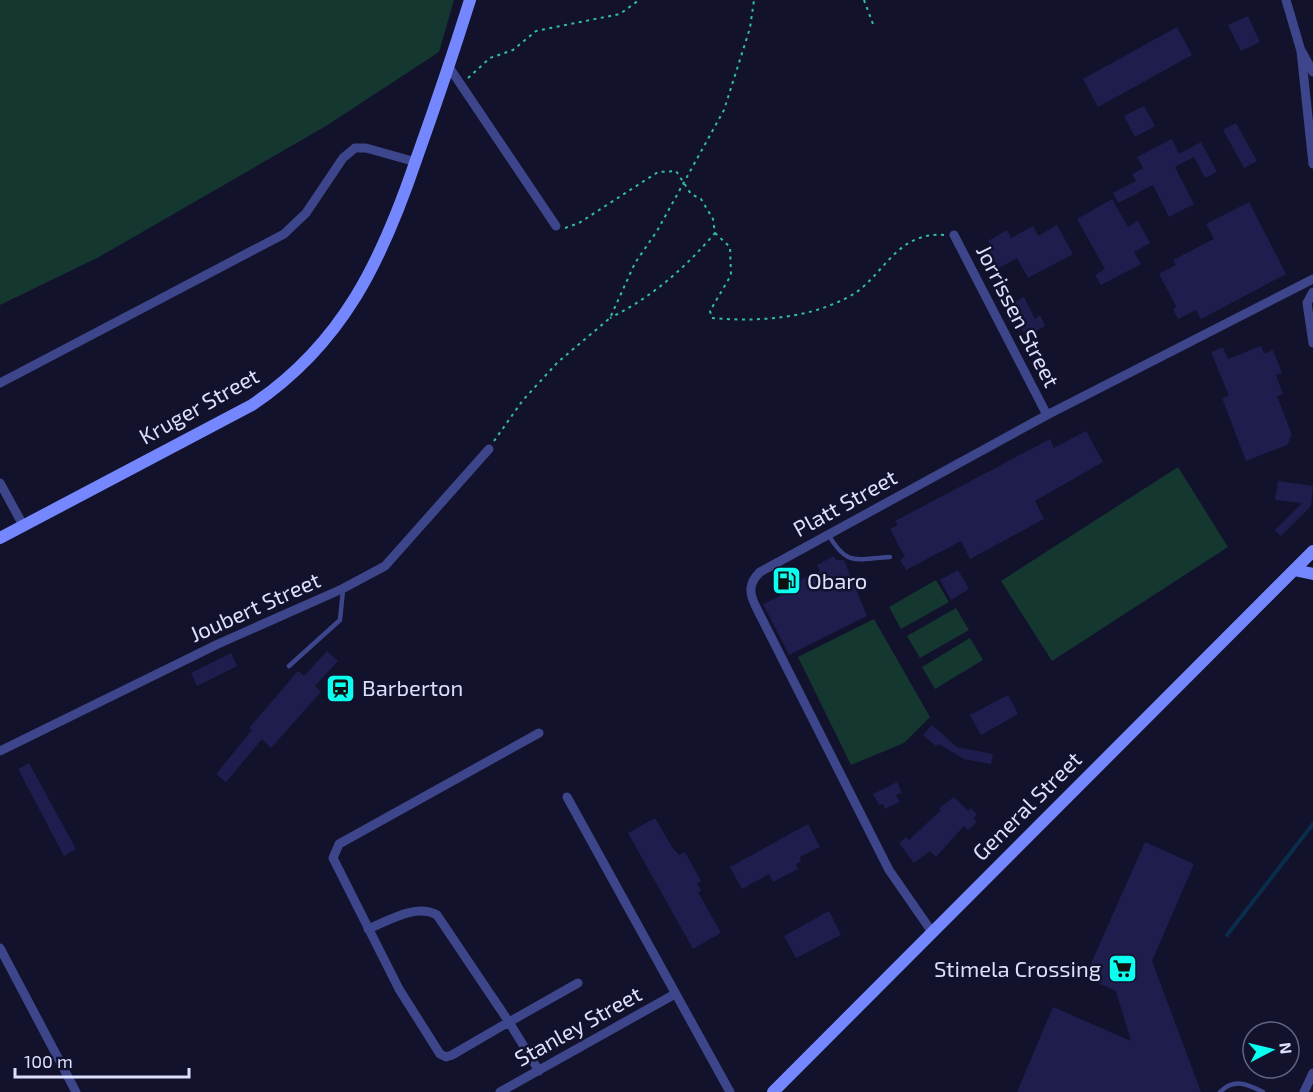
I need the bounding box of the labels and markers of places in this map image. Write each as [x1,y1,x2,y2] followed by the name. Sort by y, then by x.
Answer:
[770,565,802,597] fuel station icon: Obaro
[807,567,867,593] place label: Obaro
[325,672,357,704] station icon: Barberton
[362,674,463,700] place label: Barberton
[1106,953,1138,985] supermarket icon: Stimela Crossing
[934,955,1101,981] place label: Stimela Crossing

